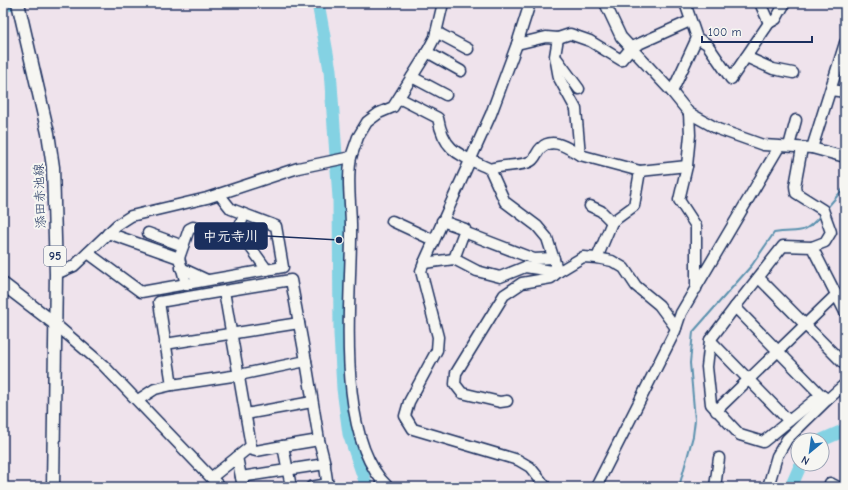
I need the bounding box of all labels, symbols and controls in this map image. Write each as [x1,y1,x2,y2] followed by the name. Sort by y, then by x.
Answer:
[702,18,812,44] scale bar
[708,25,741,39] text: 100 m
[31,162,48,229] street label: 添田赤池線
[195,223,267,249] callout: 中元寺川
[203,228,259,245] text: 中元寺川
[44,246,66,266] road number: 95
[790,432,830,472] north arrow
[799,453,812,468] text: N

